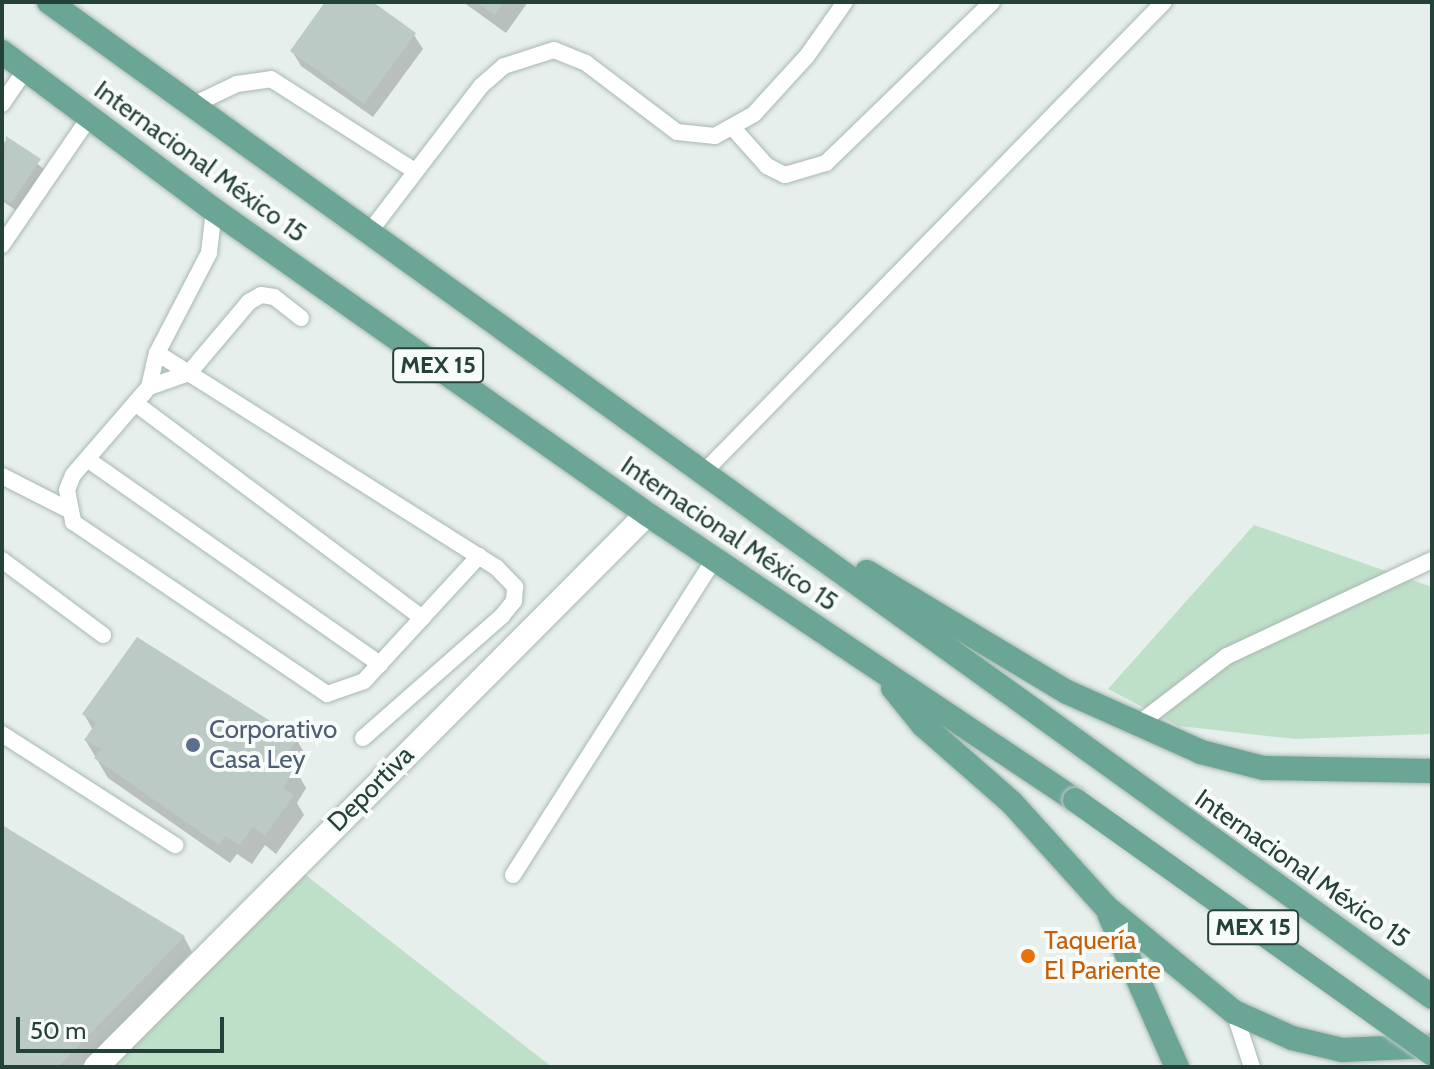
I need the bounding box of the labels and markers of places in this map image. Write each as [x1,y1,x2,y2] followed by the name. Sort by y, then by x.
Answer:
[209,714,337,776] place label: Corporativo Casa Ley
[184,736,202,754] marker: Corporativo Casa Ley
[1044,925,1161,986] place label: Taquería El Pariente
[1019,947,1037,965] marker: Taquería El Pariente

